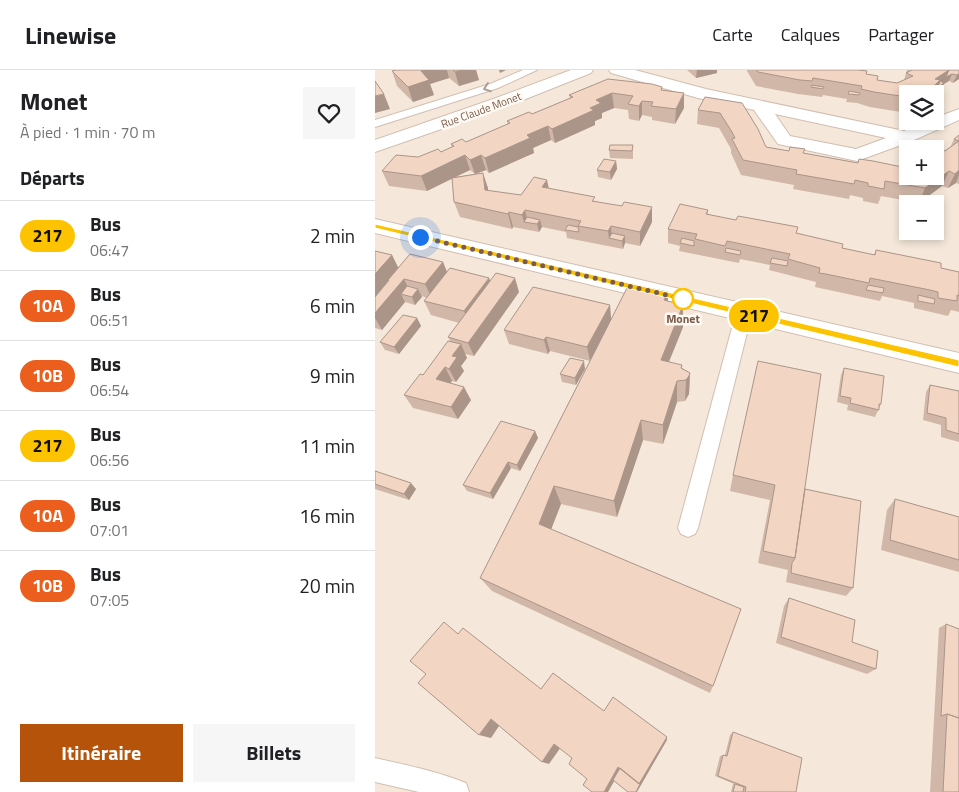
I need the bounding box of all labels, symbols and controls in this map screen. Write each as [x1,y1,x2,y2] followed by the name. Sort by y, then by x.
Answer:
[25,17,116,53] text: Linewise
[712,21,753,48] text: Carte
[781,21,840,48] text: Calques
[868,21,934,48] text: Partager
[20,83,87,119] text: Monet
[483,83,492,93] one-way arrow
[899,85,944,240] map controls
[899,85,944,130] button: layers
[303,87,355,139] button: heart
[439,88,524,132] street label: Rue Claude Monet
[20,120,155,144] text: À pied · 1 min · 70 m
[899,140,944,185] button: +
[20,163,85,192] text: Départs
[899,195,944,240] button: −
[90,209,121,238] text: Bus
[310,221,355,250] text: 2 min
[32,222,63,249] text: 217
[408,225,433,250] your location
[90,238,129,262] text: 06:47
[90,279,121,308] text: Bus
[672,288,694,310] marker: Monet
[310,291,355,320] text: 6 min
[32,292,63,319] text: 10A
[725,300,783,332] line badge: 217
[739,302,769,329] text: 217
[90,308,129,332] text: 06:51
[666,309,700,328] place label: Monet
[90,349,121,378] text: Bus
[310,361,355,390] text: 9 min
[32,362,63,389] text: 10B
[90,378,129,402] text: 06:54
[90,419,121,448] text: Bus
[299,431,355,460] text: 11 min
[32,432,63,459] text: 217
[90,448,129,472] text: 06:56
[90,489,121,518] text: Bus
[299,501,355,530] text: 16 min
[32,502,63,529] text: 10A
[90,518,129,542] text: 07:01
[90,559,121,588] text: Bus
[299,571,355,600] text: 20 min
[32,572,63,599] text: 10B
[90,588,129,612] text: 07:05
[20,724,183,782] button: Itinéraire
[193,724,355,782] button: Billets

